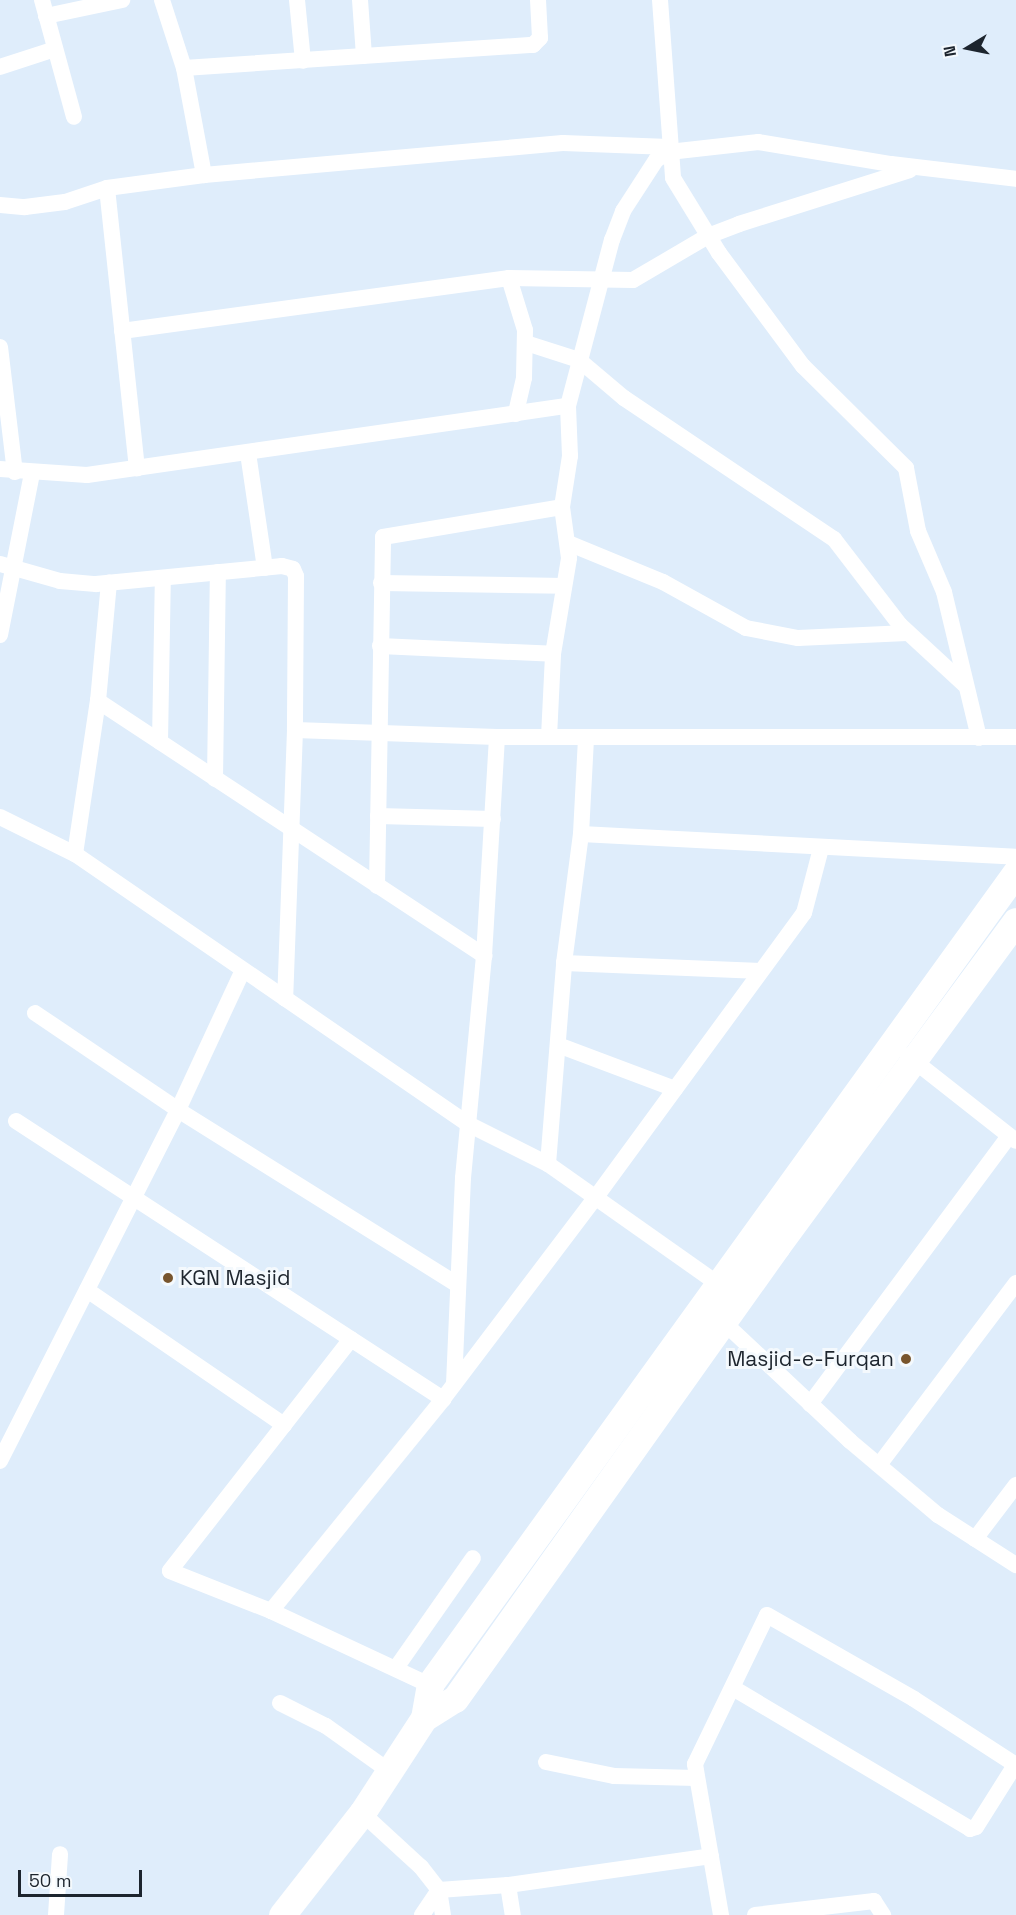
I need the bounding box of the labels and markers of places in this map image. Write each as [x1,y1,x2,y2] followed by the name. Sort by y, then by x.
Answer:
[180,1265,290,1291] place label: KGN Masjid
[161,1271,175,1285] marker: KGN Masjid
[727,1346,894,1372] place label: Masjid-e-Furqan
[899,1352,913,1366] marker: Masjid-e-Furqan

